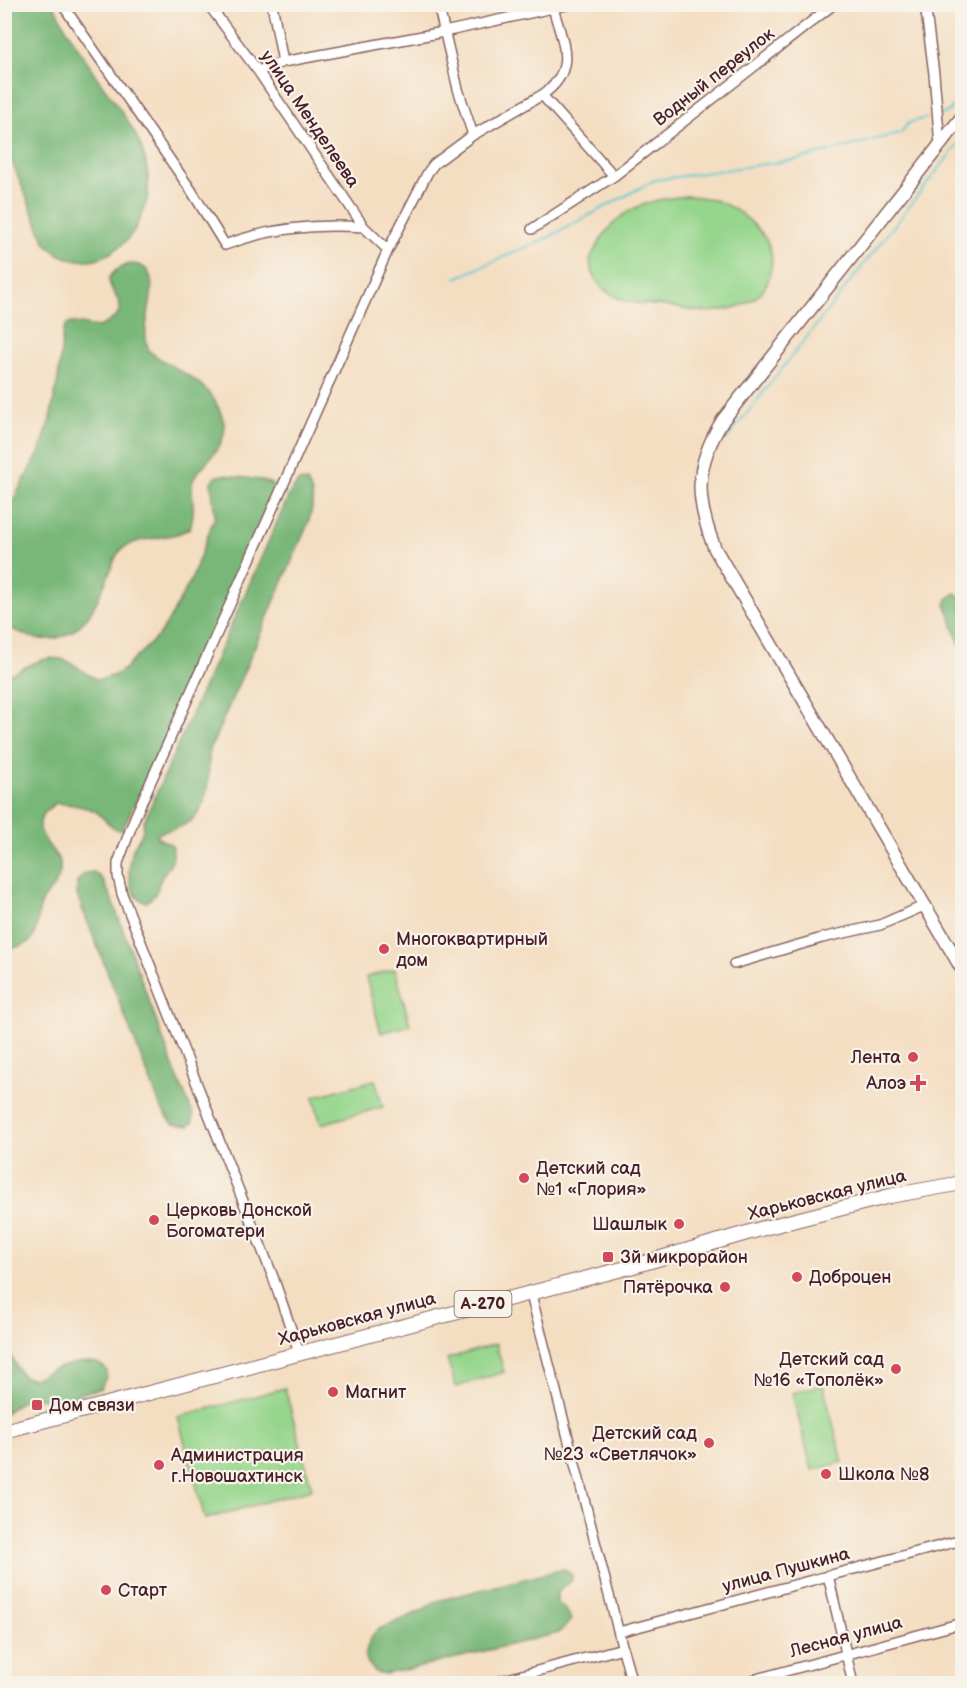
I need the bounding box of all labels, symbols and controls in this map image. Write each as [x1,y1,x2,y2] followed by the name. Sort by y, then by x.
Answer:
[649,23,779,131] street label: Водный переулок
[256,46,364,192] street label: улица Менделеева
[396,929,548,971] place label: Многоквартирный дом
[377,942,391,956] marker: Многоквартирный дом
[850,1047,901,1068] place label: Лента
[906,1050,920,1064] marker: Лента
[865,1073,906,1094] place label: Алоэ
[911,1076,925,1090] marker: Алоэ
[536,1158,646,1200] place label: Детский сад №1 «Глория»
[746,1165,909,1225] street label: Харьковская улица
[517,1171,531,1185] marker: Детский сад №1 «Глория»
[166,1200,312,1242] place label: Церковь Донской Богоматери
[147,1213,161,1227] marker: Церковь Донской Богоматери
[592,1214,667,1235] place label: Шашлык
[672,1217,686,1231] marker: Шашлык
[620,1247,748,1268] place label: 3й микрорайон
[601,1250,615,1264] marker: 3й микрорайон
[809,1267,891,1288] place label: Доброцен
[790,1270,804,1284] marker: Доброцен
[623,1277,713,1298] place label: Пятёрочка
[718,1280,732,1294] marker: Пятёрочка
[276,1288,438,1350] street label: Харьковская улица
[454,1291,512,1317] road number: А-270
[753,1349,884,1391] place label: Детский сад №16 «Тополёк»
[889,1362,903,1376] marker: Детский сад №16 «Тополёк»
[345,1382,407,1403] place label: Магнит
[326,1385,340,1399] marker: Магнит
[49,1395,135,1416] place label: Дом связи
[30,1398,44,1412] marker: Дом связи
[543,1423,697,1465] place label: Детский сад №23 «Светлячок»
[702,1436,716,1450] marker: Детский сад №23 «Светлячок»
[170,1445,304,1487] place label: Администрация г.Новошахтинск
[152,1458,166,1472] marker: Администрация г.Новошахтинск
[838,1464,929,1485] place label: Школа №8
[819,1467,833,1481] marker: Школа №8
[720,1543,852,1597] street label: улица Пушкина
[118,1580,168,1601] place label: Старт
[99,1583,113,1597] marker: Старт
[786,1612,905,1662] street label: Лесная улица

